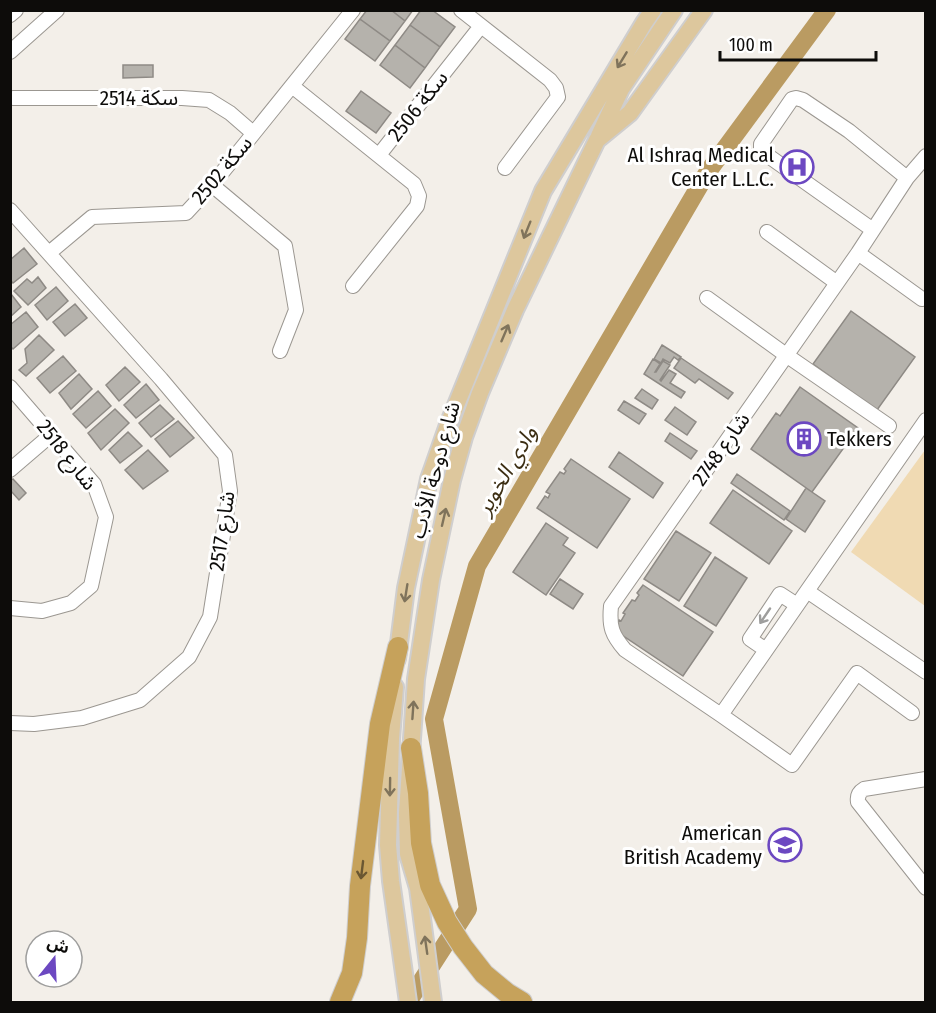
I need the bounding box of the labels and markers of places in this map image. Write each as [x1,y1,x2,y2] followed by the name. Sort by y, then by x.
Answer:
[628,142,774,192] place label: Al Ishraq Medical Center L.L.C.
[779,149,815,185] hospital icon: Al Ishraq Medical Center L.L.C.
[786,421,822,457] building icon: Tekkers
[827,426,892,452] place label: Tekkers
[624,820,763,870] place label: American British Academy
[767,827,803,863] school or university icon: American British Academy

